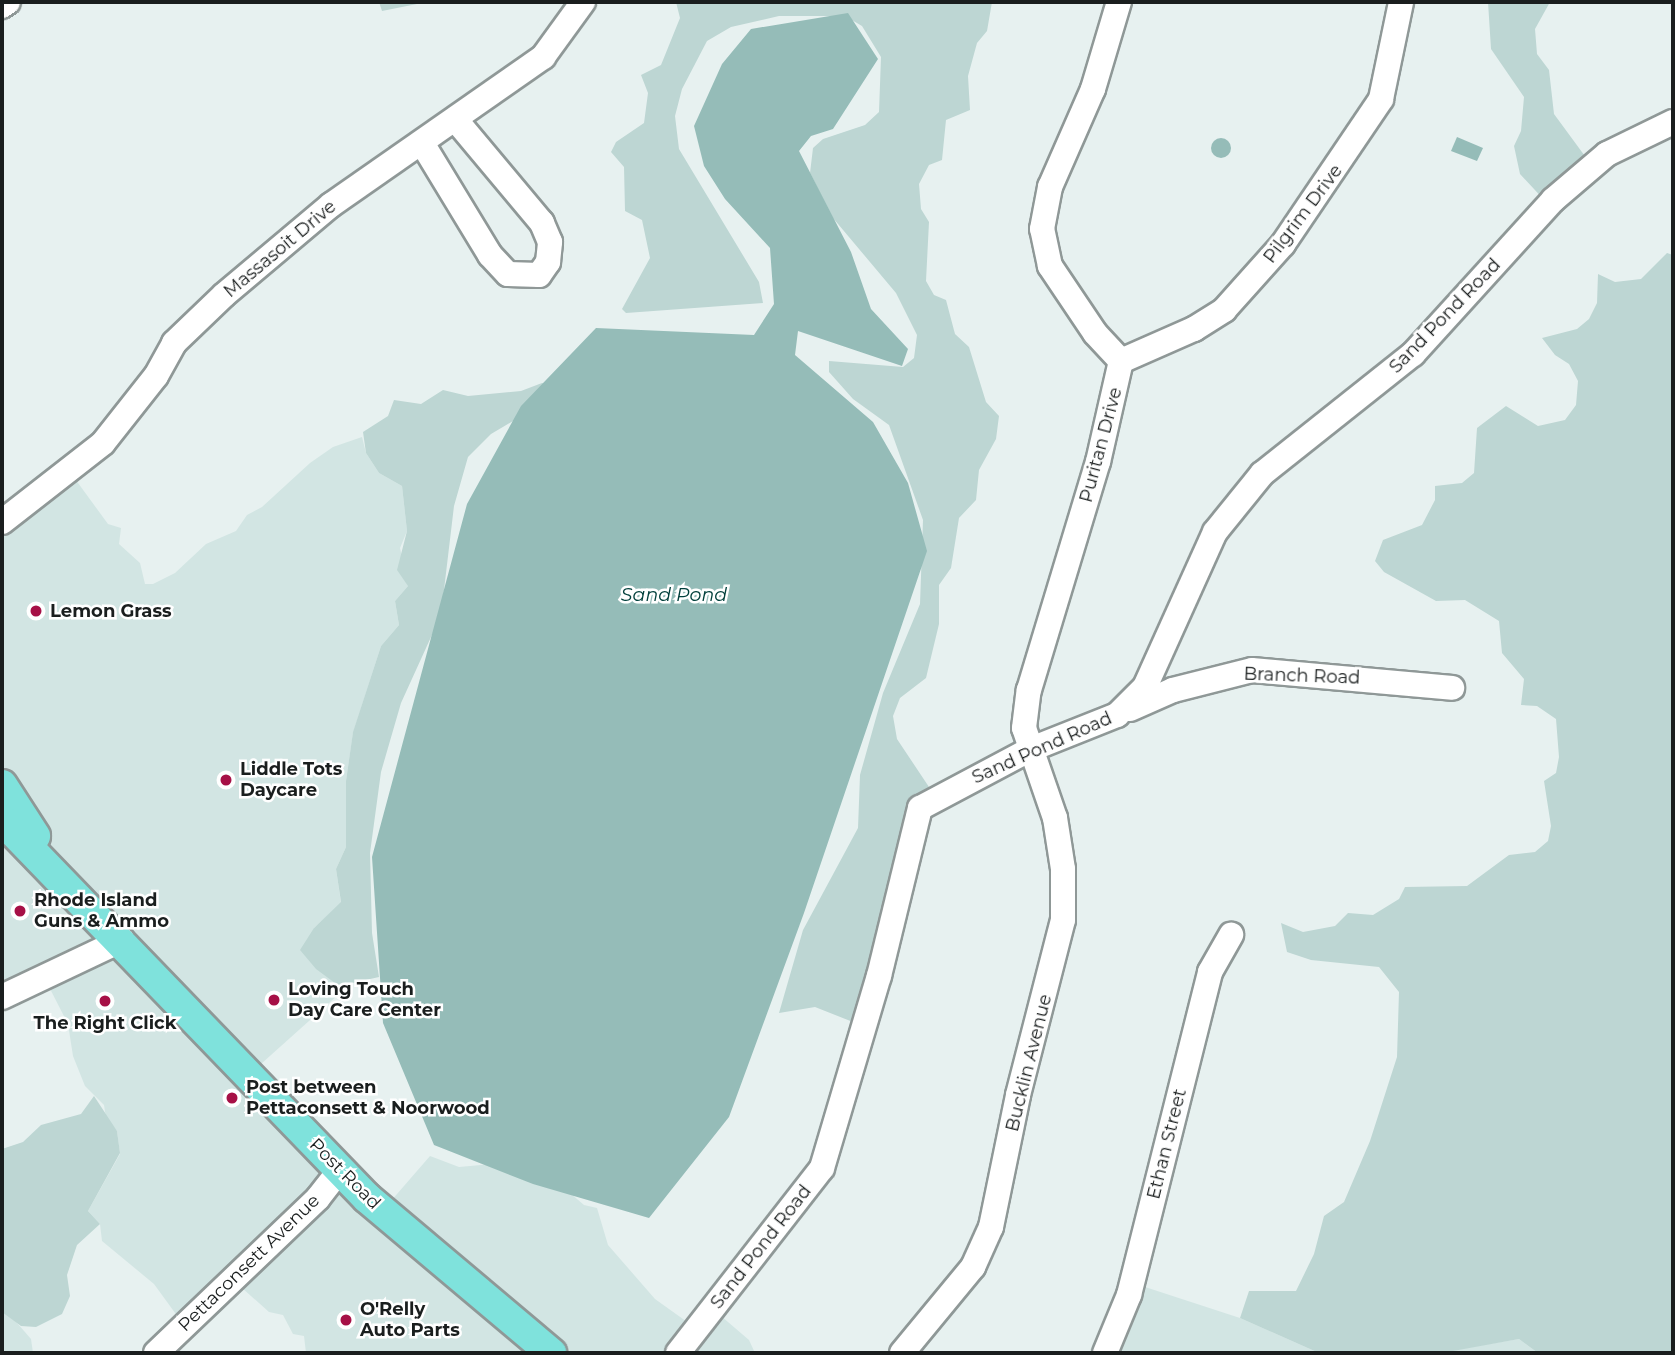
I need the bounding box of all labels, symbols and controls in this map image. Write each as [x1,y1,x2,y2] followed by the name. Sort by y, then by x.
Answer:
[1259,160,1347,268] street label: Pilgrim Drive
[219,196,341,302] street label: Massasoit Drive
[1385,254,1505,378] street label: Sand Pond Road
[1075,385,1127,505] street label: Puritan Drive
[621,584,727,606] water label: Sand Pond
[50,600,172,622] place label: Lemon Grass
[28,603,44,619] marker: Lemon Grass
[1243,663,1361,689] street label: Branch Road
[969,707,1115,789] street label: Sand Pond Road
[240,759,342,802] place label: Liddle Tots Daycare
[218,772,234,788] marker: Liddle Tots Daycare
[34,890,169,932] place label: Rhode Island Guns & Ammo
[12,903,28,919] marker: Rhode Island Guns & Ammo
[288,979,441,1021] place label: Loving Touch Day Care Center
[266,992,282,1008] marker: Loving Touch Day Care Center
[1001,992,1057,1134] street label: Bucklin Avenue
[97,993,113,1009] marker: The Right Click
[34,1012,176,1034] place label: The Right Click
[246,1077,490,1120] place label: Post between Pettaconsett & Noorwood
[1143,1086,1191,1202] street label: Ethan Street
[224,1090,240,1106] marker: Post between Pettaconsett & Noorwood
[305,1134,385,1214] street label: Post Road
[706,1181,816,1313] street label: Sand Pond Road
[174,1190,324,1336] street label: Pettaconsett Avenue
[360,1299,460,1342] place label: O'Relly Auto Parts
[338,1312,354,1328] marker: O'Relly Auto Parts

